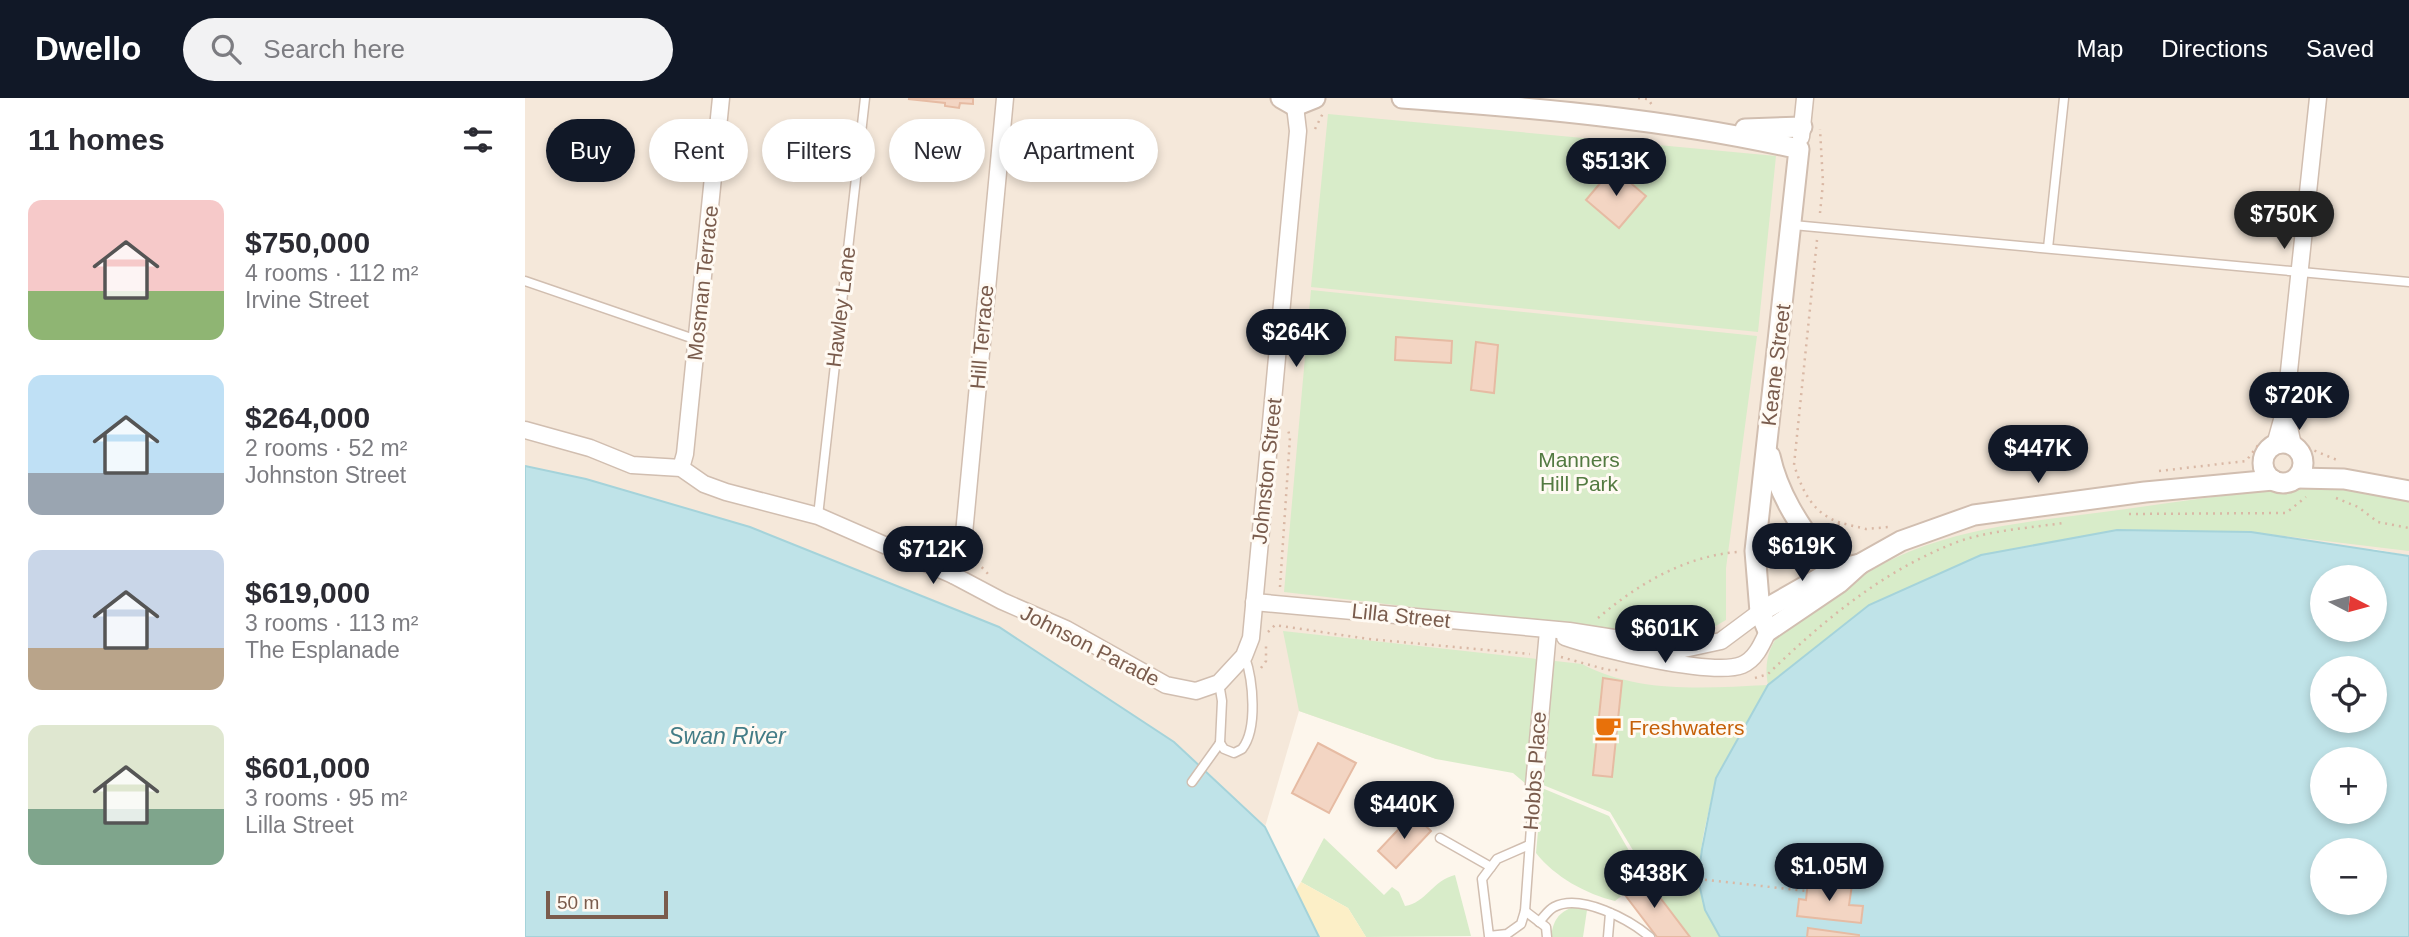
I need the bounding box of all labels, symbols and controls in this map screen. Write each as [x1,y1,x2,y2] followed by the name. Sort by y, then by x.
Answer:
[183,18,673,81] search box
[35,30,141,67] text: Dwello
[207,30,245,68] icon: search
[263,34,405,64] text: Search here
[2077,35,2123,62] text: Map
[2161,35,2268,62] text: Directions
[2306,35,2374,62] text: Saved
[546,119,635,182] chip: Buy
[649,119,748,182] chip: Rent
[762,119,875,182] chip: Filters
[889,119,985,182] chip: New
[999,119,1158,182] chip: Apartment
[459,121,497,159] icon: filters
[28,123,165,156] text: 11 homes
[1567,139,1665,198] pin: $513K
[1582,148,1650,174] text: $513K
[2235,192,2333,251] pin: $750K
[2250,201,2318,227] text: $750K
[683,204,722,362] street label: Mosman Terrace
[245,226,370,259] text: $750,000
[84,228,168,312] icon: home
[822,245,859,369] street label: Hawley Lane
[245,260,418,286] text: 4 rooms · 112 m²
[965,284,998,390] street label: Hill Terrace
[245,287,369,313] text: Irvine Street
[1757,303,1794,427] street label: Keane Street
[1247,310,1345,369] pin: $264K
[1262,319,1330,345] text: $264K
[2250,372,2348,432] pin: $720K
[2265,382,2333,408] text: $720K
[1247,396,1286,545] street label: Johnston Street
[245,401,370,434] text: $264,000
[84,403,168,487] icon: home
[1989,426,2087,485] pin: $447K
[245,435,407,461] text: 2 rooms · 52 m²
[2004,435,2072,461] text: $447K
[1538,448,1620,495] park label: Manners Hill Park
[245,462,406,488] text: Johnston Street
[1753,524,1851,583] pin: $619K
[884,526,982,586] pin: $712K
[1768,533,1836,559] text: $619K
[899,536,967,562] text: $712K
[2310,565,2387,642] north arrow
[2310,565,2387,915] map controls
[245,576,370,609] text: $619,000
[84,578,168,662] icon: home
[1351,599,1452,632] street label: Lilla Street
[1017,601,1164,691] street label: Johnson Parade
[1616,606,1714,665] pin: $601K
[245,610,418,636] text: 3 rooms · 113 m²
[1631,615,1699,641] text: $601K
[245,637,400,663] text: The Esplanade
[2310,656,2387,733] button: locate
[1519,711,1550,831] street label: Hobbs Place
[1593,713,1623,743] cafe icon: Freshwaters
[1629,716,1745,739] place label: Freshwaters
[668,723,787,749] water label: Swan River
[2310,747,2387,824] button: +
[245,751,370,784] text: $601,000
[84,753,168,837] icon: home
[1355,782,1453,841] pin: $440K
[245,785,407,811] text: 3 rooms · 95 m²
[1370,791,1438,817] text: $440K
[245,812,354,838] text: Lilla Street
[2310,838,2387,915] button: −
[1772,844,1886,903] pin: $1.05M
[1605,850,1703,910] pin: $438K
[1791,853,1867,879] text: $1.05M
[1620,860,1688,886] text: $438K
[546,888,669,920] scale bar
[557,892,599,913] text: 50 m

